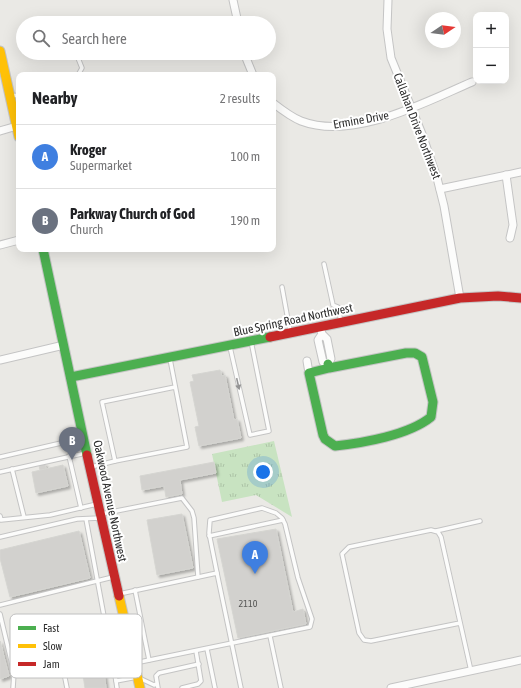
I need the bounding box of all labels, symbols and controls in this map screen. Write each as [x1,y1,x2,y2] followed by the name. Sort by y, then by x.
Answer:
[425,12,461,48] north arrow
[473,12,509,84] map controls
[473,12,509,48] button: +
[16,16,276,60] search box
[30,27,52,49] icon: search
[62,30,127,47] text: Search here
[473,48,509,84] button: −
[390,71,444,181] street label: Callahan Drive Northwest
[32,88,78,108] text: Nearby
[220,91,260,106] text: 2 results
[332,108,390,132] street label: Ermine Drive
[70,141,106,158] text: Kroger
[42,149,48,164] text: A
[231,149,260,164] text: 100 m
[70,158,132,173] text: Supermarket
[70,205,195,222] text: Parkway Church of God
[42,213,48,228] text: B
[231,213,260,228] text: 190 m
[70,222,103,237] text: Church
[232,300,354,339] street label: Blue Spring Road Northwest
[236,378,242,390] one-way arrow
[59,427,85,460] pin: B
[90,439,130,564] street label: Oakwood Avenue Northwest
[253,462,273,482] your location
[242,541,268,574] pin: A
[239,598,258,609] house number: 2110
[10,614,142,678] legend
[43,622,59,634] text: Fast
[43,640,62,652] text: Slow
[43,658,60,670] text: Jam

